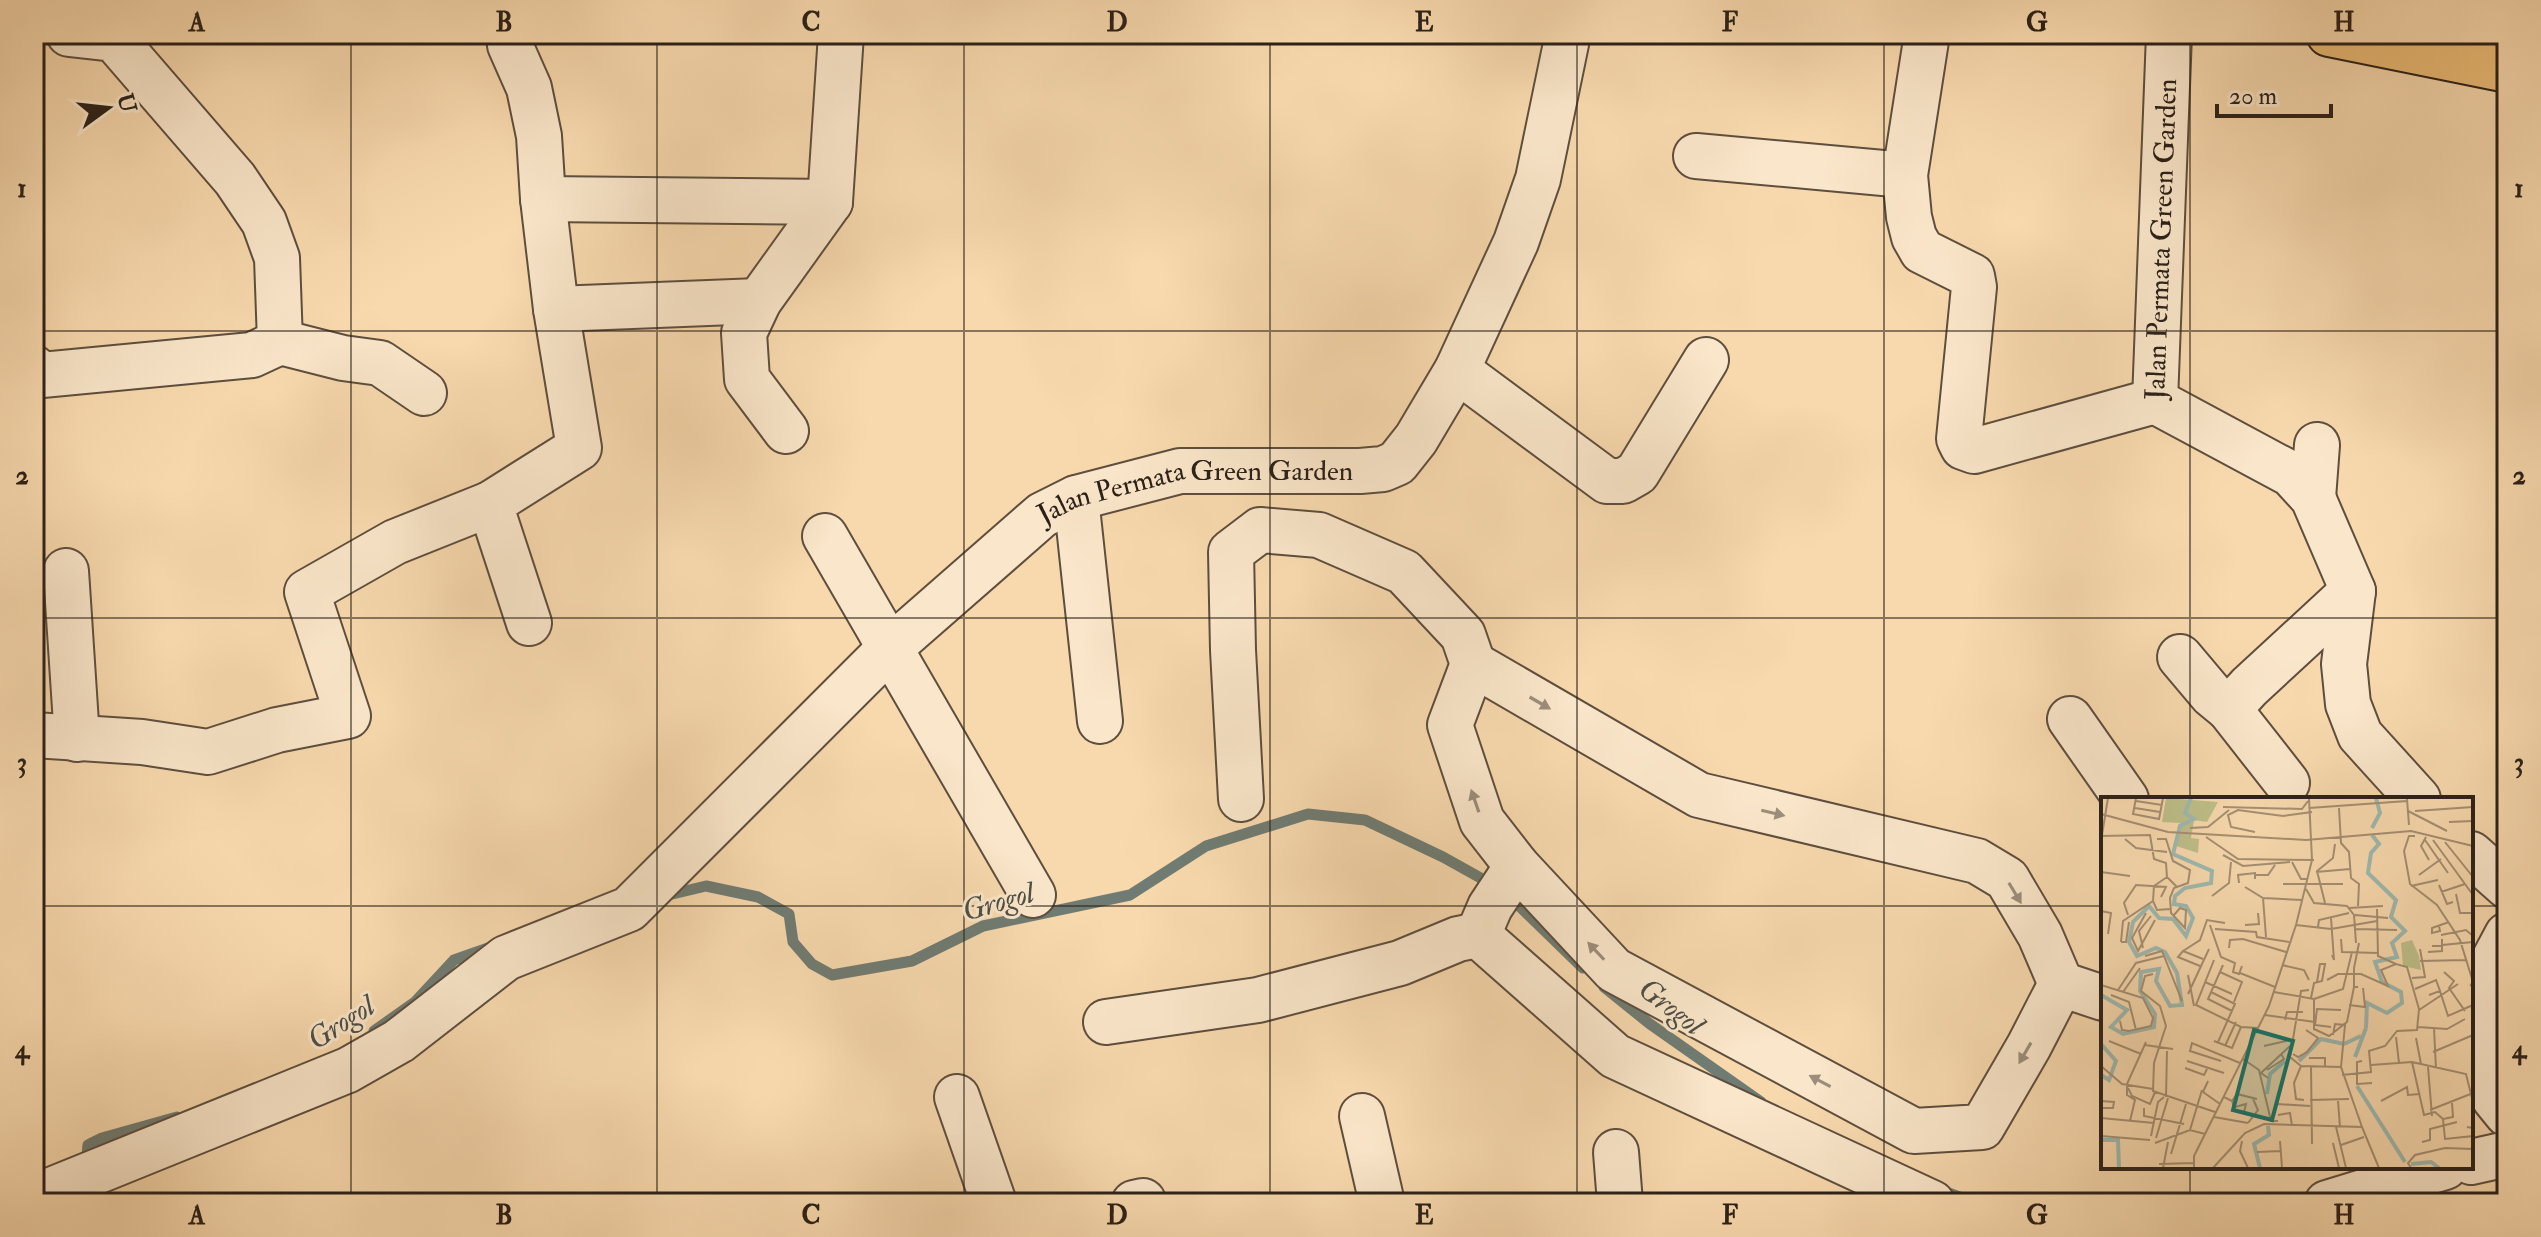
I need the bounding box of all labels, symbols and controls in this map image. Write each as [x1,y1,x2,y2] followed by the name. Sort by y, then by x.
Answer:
[188,7,206,39] text: A
[495,7,513,39] text: B
[801,7,821,39] text: C
[1106,7,1128,39] text: D
[1415,7,1434,39] text: E
[1722,7,1739,39] text: F
[2026,7,2048,39] text: G
[2333,7,2355,39] text: H
[68,68,148,148] north arrow
[2217,68,2331,118] scale bar
[2138,78,2185,402] street label: Jalan Permata Green Garden
[2229,81,2278,112] text: 20 m
[110,91,142,116] text: U
[17,173,27,205] text: 1
[2514,173,2524,205] text: 1
[1030,453,1353,533] street label: Jalan Permata Green Garden
[15,460,29,492] text: 2
[2512,460,2526,492] text: 2
[1529,696,1552,710] one-way arrow
[17,747,27,779] text: 3
[2514,747,2524,779] text: 3
[1469,789,1481,813] one-way arrow
[2101,797,2473,1169] inset map
[1761,807,1786,820] one-way arrow
[958,873,1041,930] water label: Grogol
[2008,882,2022,904] one-way arrow
[1588,942,1606,961] one-way arrow
[1631,970,1713,1045] water label: Grogol
[300,986,384,1058] water label: Grogol
[14,1034,31,1066] text: 4
[2511,1034,2528,1066] text: 4
[2018,1042,2032,1064] one-way arrow
[1809,1074,1832,1087] one-way arrow
[188,1200,206,1232] text: A
[495,1200,513,1232] text: B
[801,1200,821,1232] text: C
[1106,1200,1128,1232] text: D
[1415,1200,1434,1232] text: E
[1722,1200,1739,1232] text: F
[2026,1200,2048,1232] text: G
[2333,1200,2355,1232] text: H

